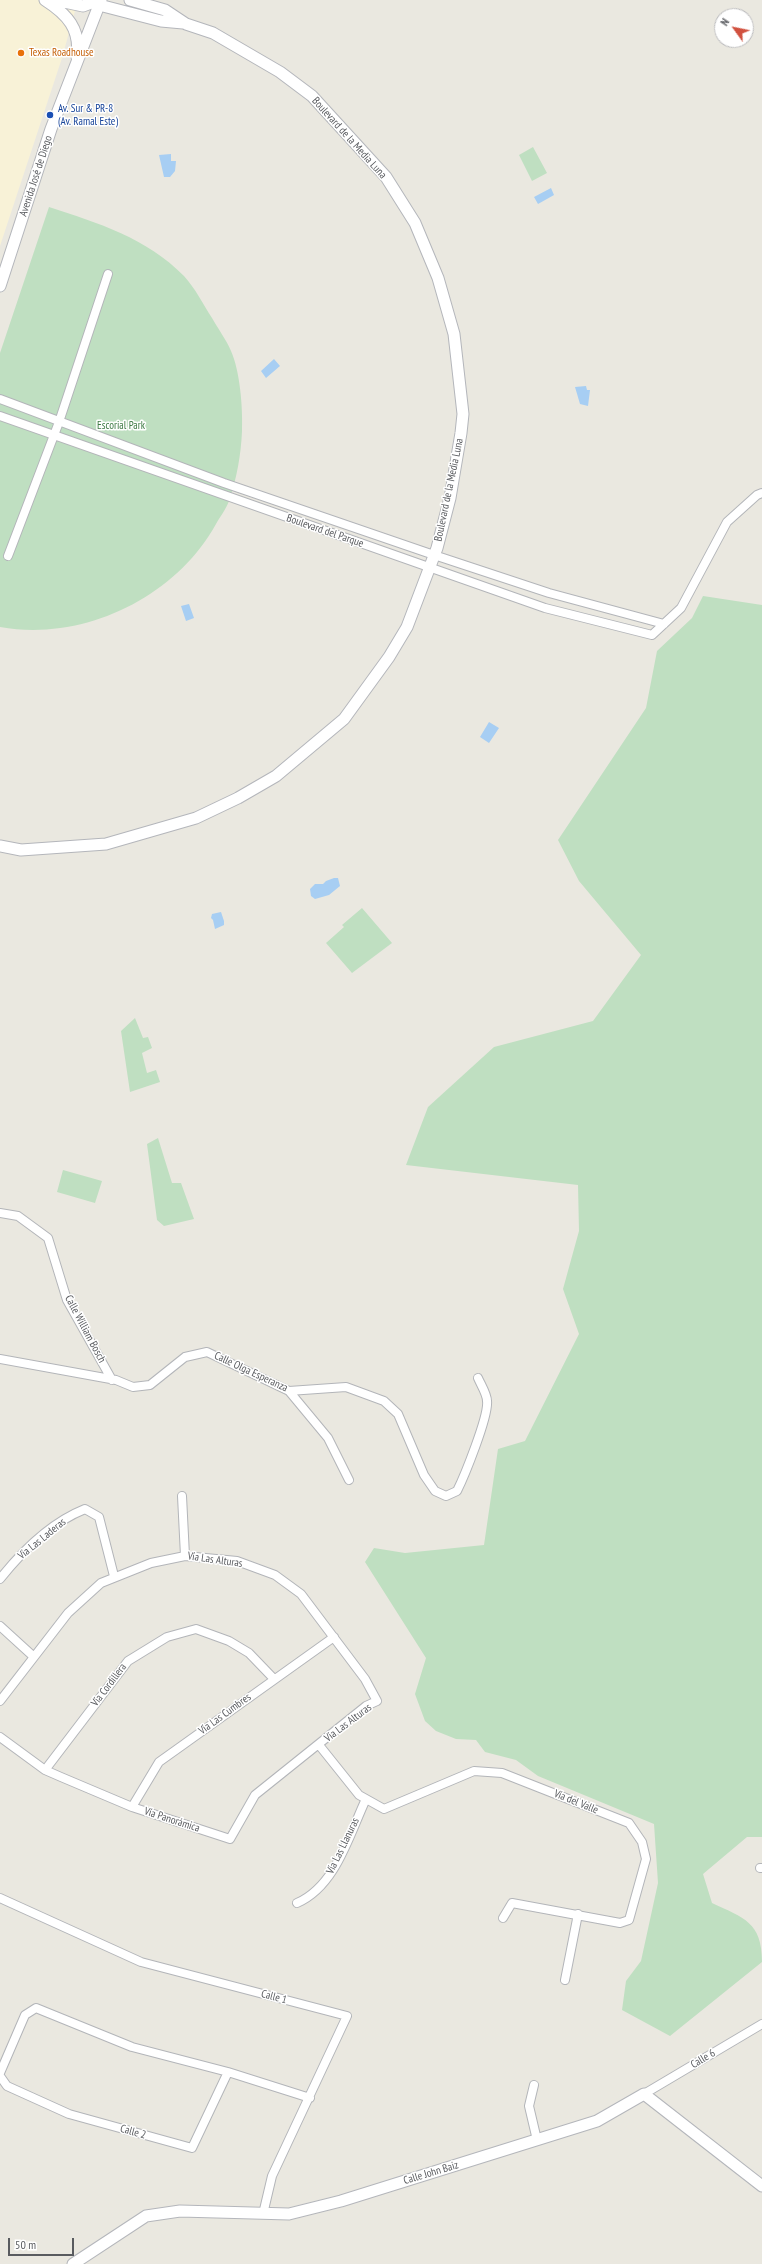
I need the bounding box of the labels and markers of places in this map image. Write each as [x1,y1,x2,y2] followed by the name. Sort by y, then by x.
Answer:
[29,46,94,60] place label: Texas Roadhouse
[16,48,26,58] marker: Texas Roadhouse
[58,102,118,128] place label: Av. Sur & PR-8 (Av. Ramal Este)
[45,110,55,120] marker: Av. Sur & PR-8 (Av. Ramal Este)

